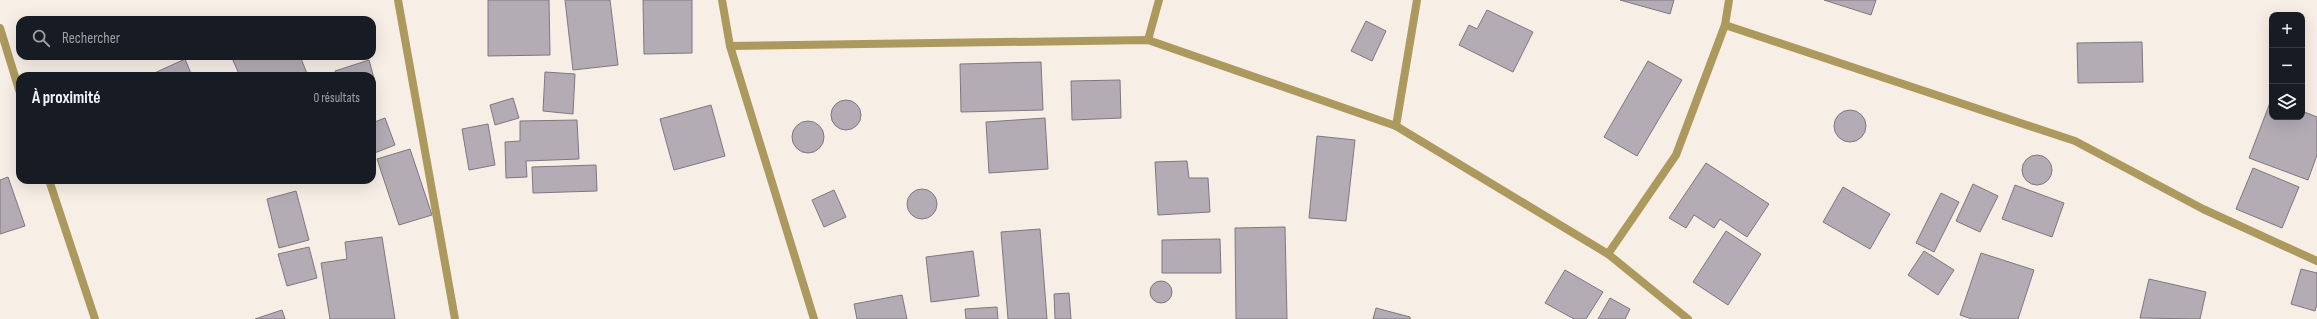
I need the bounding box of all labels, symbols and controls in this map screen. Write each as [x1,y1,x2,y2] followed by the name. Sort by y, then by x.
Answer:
[2269,12,2305,120] map controls
[2269,12,2305,48] button: +
[16,16,376,60] search box
[30,27,52,49] icon: search
[62,29,120,48] text: Rechercher
[2269,48,2305,84] button: −
[2269,84,2305,120] button: layers
[32,88,100,108] text: À proximité
[313,90,360,106] text: 0 résultats

